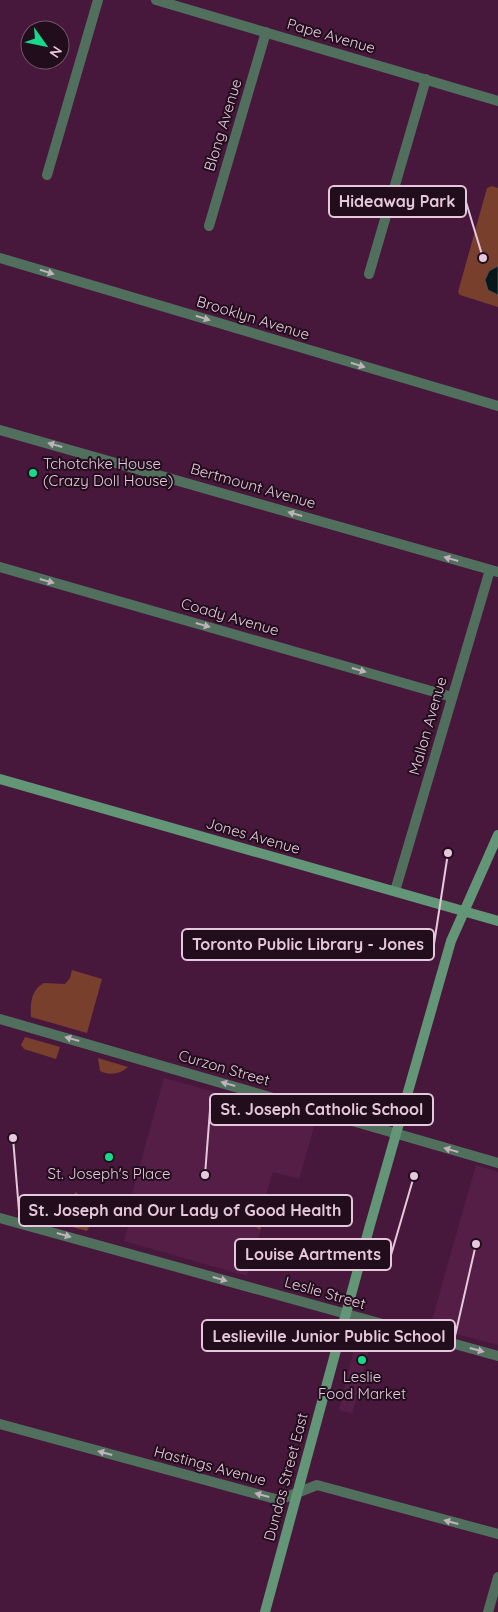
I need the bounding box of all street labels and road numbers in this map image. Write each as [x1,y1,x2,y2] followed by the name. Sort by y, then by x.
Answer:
[285,14,377,57] street label: Pape Avenue
[199,76,246,173] street label: Blong Avenue
[194,291,312,344] street label: Brooklyn Avenue
[188,459,318,513] street label: Bertmount Avenue
[179,593,281,640] street label: Coady Avenue
[404,675,451,777] street label: Mallon Avenue
[204,813,302,858] street label: Jones Avenue
[176,1045,272,1090] street label: Curzon Street
[282,1272,368,1313] street label: Leslie Street
[259,1411,312,1543] street label: Dundas Street East
[152,1441,268,1490] street label: Hastings Avenue

